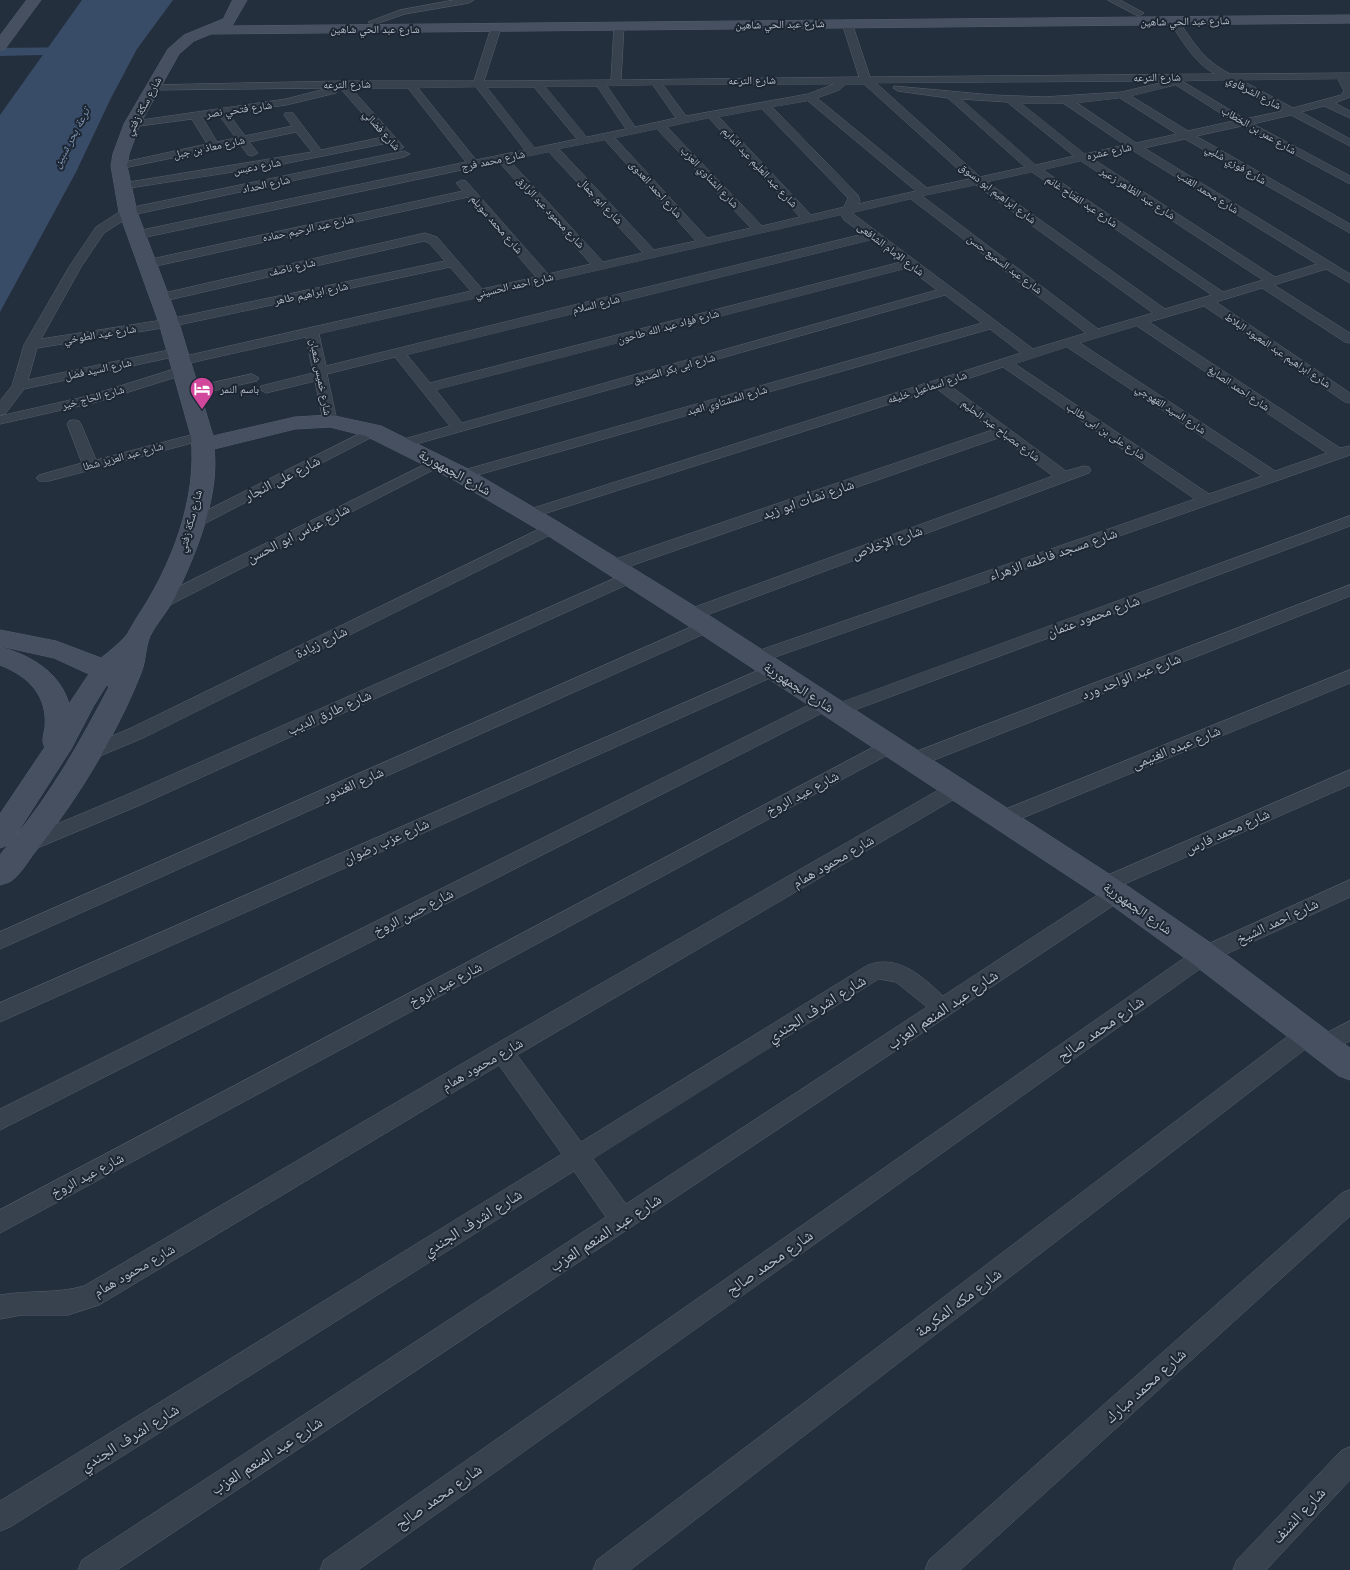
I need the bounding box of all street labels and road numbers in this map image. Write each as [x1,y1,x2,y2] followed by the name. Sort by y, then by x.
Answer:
[1140,13,1230,31] street label: شارع عبد الحي شاهين
[735,16,825,34] street label: شارع عبد الحي شاهين
[330,22,420,38] street label: شارع عبد الحي شاهين
[1133,70,1181,84] street label: شارع الترعه
[1223,72,1284,114] street label: شارع الشرقاوي
[728,73,776,87] street label: شارع الترعه
[122,74,166,139] street label: شارع سكة زفتي
[323,77,371,91] street label: شارع الترعه
[204,97,273,122] street label: شارع فتحي نصر
[1219,103,1299,157] street label: شارع عمر بن الخطاب
[359,107,404,154] street label: شارع فضالي
[718,124,801,211] street label: شارع عبد العليم عبد الدايم
[172,133,246,161] street label: شارع معاذ بن جبل
[1085,139,1133,163] street label: شارع عشره
[1202,141,1269,189] street label: شارع فوزي شلبي
[676,143,742,212] street label: شارع الشناوي العزب
[460,146,526,174] street label: شارع محمد فرج
[232,155,282,177] street label: شارع دعبس
[626,157,686,221] street label: شارع احمد العدوى
[956,160,1039,227] street label: شارع ابراهيم ابو دسوق
[1097,163,1178,222] street label: شارع عبد الظاهر زعير
[1174,167,1242,217] street label: شارع محمد القنب
[241,172,291,196] street label: شارع الحداد
[1043,172,1121,231] street label: شارع عبد الفتاح غانم
[514,173,588,251] street label: شارع محمود عبد الرازق
[576,175,626,227] street label: شارع ابو جمال
[467,192,526,257] street label: شارع محمد سويلم
[261,211,355,246] street label: شارع عبد الرحيم حماده
[855,219,927,279] street label: شارع الإمام الشافعى
[965,231,1045,297] street label: شارع عبد السميع حسن
[267,255,317,279] street label: شارع ناصف
[473,269,555,303] street label: شارع احمد الحسيني
[272,278,349,309] street label: شارع ابراهيم طاهر
[571,291,621,317] street label: شارع السلام
[616,306,720,346] street label: شارع فؤاد عبد الله طاحون
[1222,309,1334,392] street label: شارع ابراهيم عبد المعبود البلاط
[63,321,137,348] street label: شارع عيد الطوخي
[307,338,335,416] street label: شارع خميس شعبان
[631,350,717,386] street label: شارع ابى بكر الصديق
[63,355,133,383] street label: شارع السيد فضل
[1205,362,1273,414] street label: شارع احمد الصايغ
[885,368,969,406] street label: شارع اسماعيل خليفه
[1132,381,1209,439] street label: شارع السيد القهوجي
[59,382,126,412] street label: شارع الحاج خير
[685,382,769,420] street label: شارع الششتاوي العبد
[958,396,1043,465] street label: شارع مصباح عبد الحليم
[1064,399,1148,463] street label: شارع على بن ابى طالب
[81,439,165,473] street label: شارع عبد العزيز شطا
[415,445,494,500] street label: شارع الجمهورية
[240,451,323,506] street label: شارع على النجار
[760,475,857,524] street label: شارع نشأت ابو زيد
[175,488,207,554] street label: شارع سكة زفتي
[243,499,353,568] street label: شارع عباس ابو الحسن
[849,521,925,564] street label: شارع الإخلاص
[987,524,1120,585] street label: شارع مسجد فاطمه الزهراء
[1044,591,1142,642] street label: شارع محمود عثمان
[292,622,350,663] street label: شارع زيادة
[1079,649,1184,704] street label: شارع عبد الواحد ورد
[760,658,838,717] street label: شارع الجمهورية
[284,685,374,740] street label: شارع طارق الديب
[1129,721,1223,774] street label: شارع عبده الغنيمى
[319,763,387,807] street label: شارع الغندور
[762,766,842,821] street label: شارع عيد الروخ
[1182,804,1273,859] street label: شارع محمد فارس
[340,814,432,869] street label: شارع عزب رضوان
[789,830,877,892] street label: شارع محمود همام
[1099,878,1176,939] street label: شارع الجمهورية
[370,884,457,941] street label: شارع حسن الروخ
[1233,894,1321,949] street label: شارع احمد الشيخ
[405,957,485,1012] street label: شارع عيد الروخ
[883,964,1002,1054] street label: شارع عبد المنعم العزب
[763,970,871,1049] street label: شارع اشرف الجندي
[1053,991,1148,1066] street label: شارع محمد صالح
[438,1033,526,1095] street label: شارع محمود همام
[47,1148,127,1203] street label: شارع عيد الروخ
[419,1184,527,1263] street label: شارع اشرف الجندي
[545,1188,665,1277] street label: شارع عبد المنعم العزب
[722,1225,817,1300] street label: شارع محمد صالح
[90,1239,178,1301] street label: شارع محمود همام
[911,1263,1006,1342] street label: شارع مكه المكرمة
[1100,1343,1190,1427] street label: شارع محمد مبارك
[76,1399,184,1478] street label: شارع اشرف الجندي
[206,1411,326,1500] street label: شارع عبد المنعم العزب
[391,1459,486,1534] street label: شارع محمد صالح
[1267,1482,1330,1548] street label: شارع الشنف

